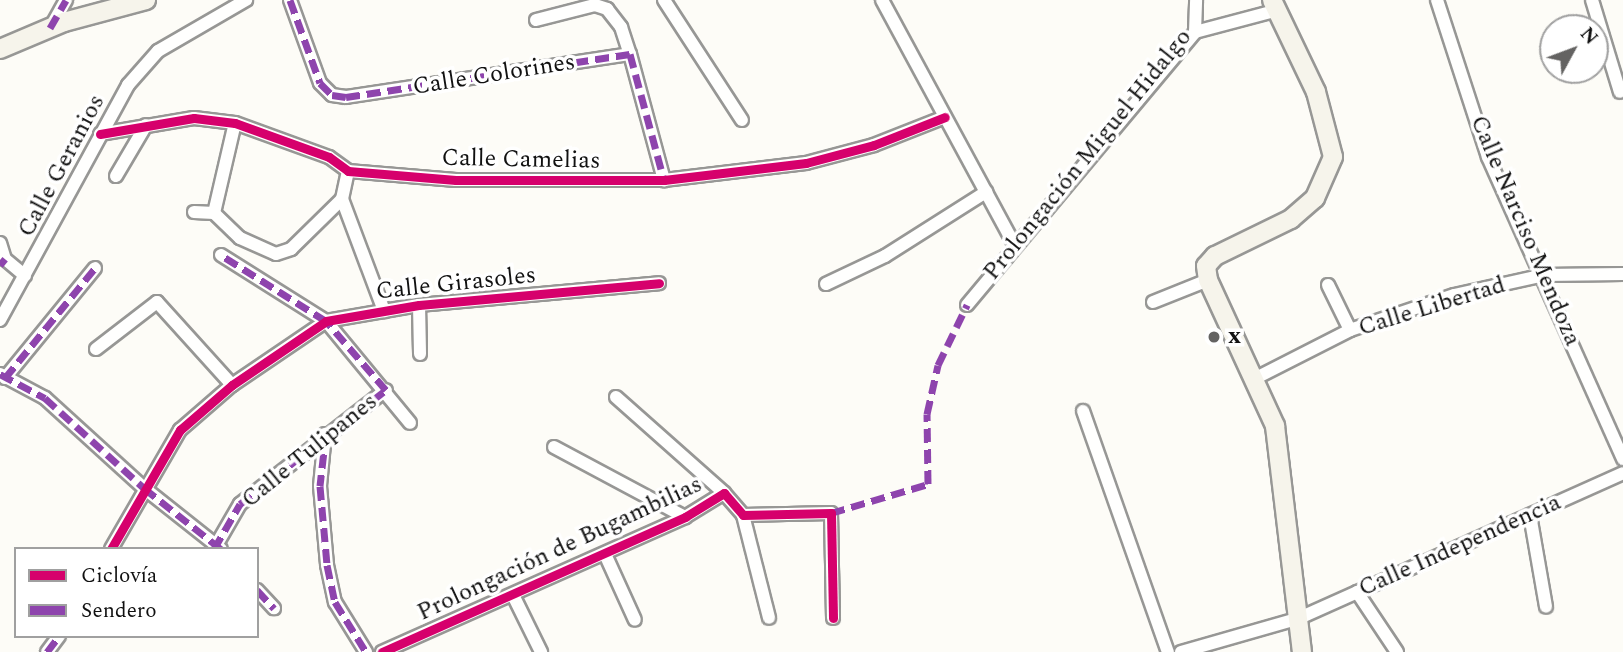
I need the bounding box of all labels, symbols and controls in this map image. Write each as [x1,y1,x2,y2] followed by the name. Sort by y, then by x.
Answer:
[1539,14,1609,84] north arrow
[1573,21,1605,52] text: N
[978,24,1198,286] street label: Prolongación Miguel Hidalgo
[411,48,577,102] street label: Calle Colorines
[12,90,112,242] street label: Calle Geranios
[1463,112,1587,350] street label: Calle Narciso Mendoza
[441,144,601,176] street label: Calle Camelias
[375,261,537,307] street label: Calle Girasoles
[1355,271,1509,343] street label: Calle Libertad
[1228,323,1241,351] place label: x
[1206,329,1222,345] marker: x
[236,388,384,514] street label: Calle Tulipanes
[413,470,707,628] street label: Prolongación de Bugambilias
[1354,488,1566,604] street label: Calle Independencia
[14,547,259,638] legend
[81,560,157,592] text: Ciclovía
[81,595,157,627] text: Sendero

